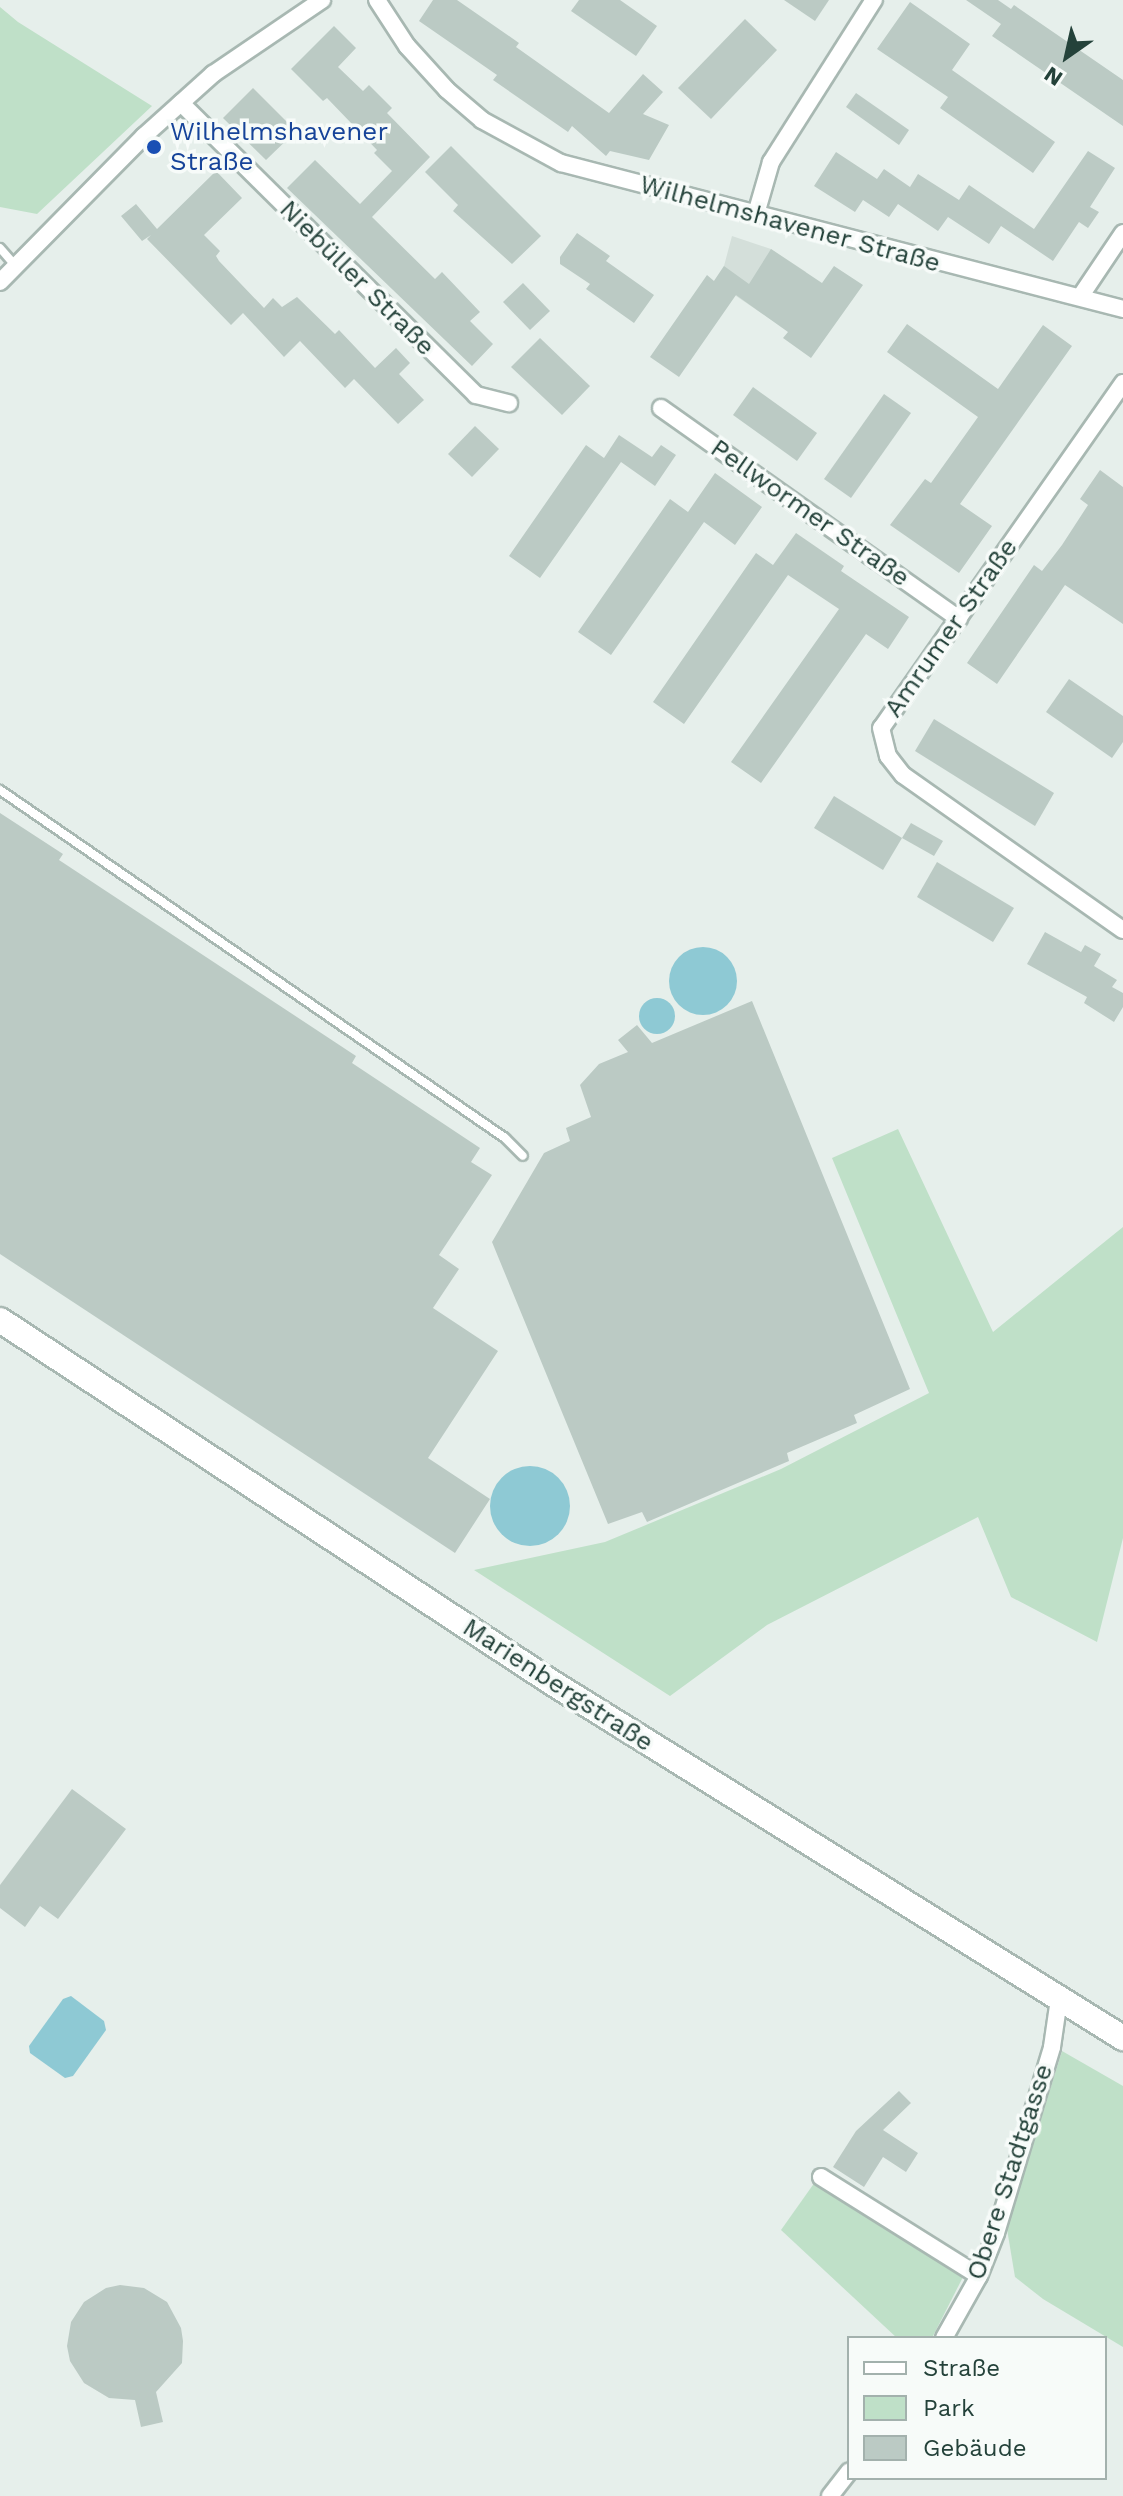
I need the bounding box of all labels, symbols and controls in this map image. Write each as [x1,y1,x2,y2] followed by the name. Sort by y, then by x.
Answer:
[1027,16,1107,96] north arrow
[1040,61,1067,91] text: N
[170,116,388,178] place label: Wilhelmshavener Straße
[145,138,163,156] marker: Wilhelmshavener Straße
[636,169,944,279] street label: Wilhelmshavener Straße
[273,194,441,362] street label: Niebüller Straße
[704,432,916,594] street label: Pellwormer Straße
[878,532,1024,724] street label: Amrumer Straße
[457,1612,659,1758] street label: Marienbergstraße
[960,2060,1060,2284] street label: Obere Stadtgasse
[847,2336,1107,2480] legend
[923,2354,1000,2382] text: Straße
[923,2394,975,2422] text: Park
[923,2434,1027,2462] text: Gebäude

